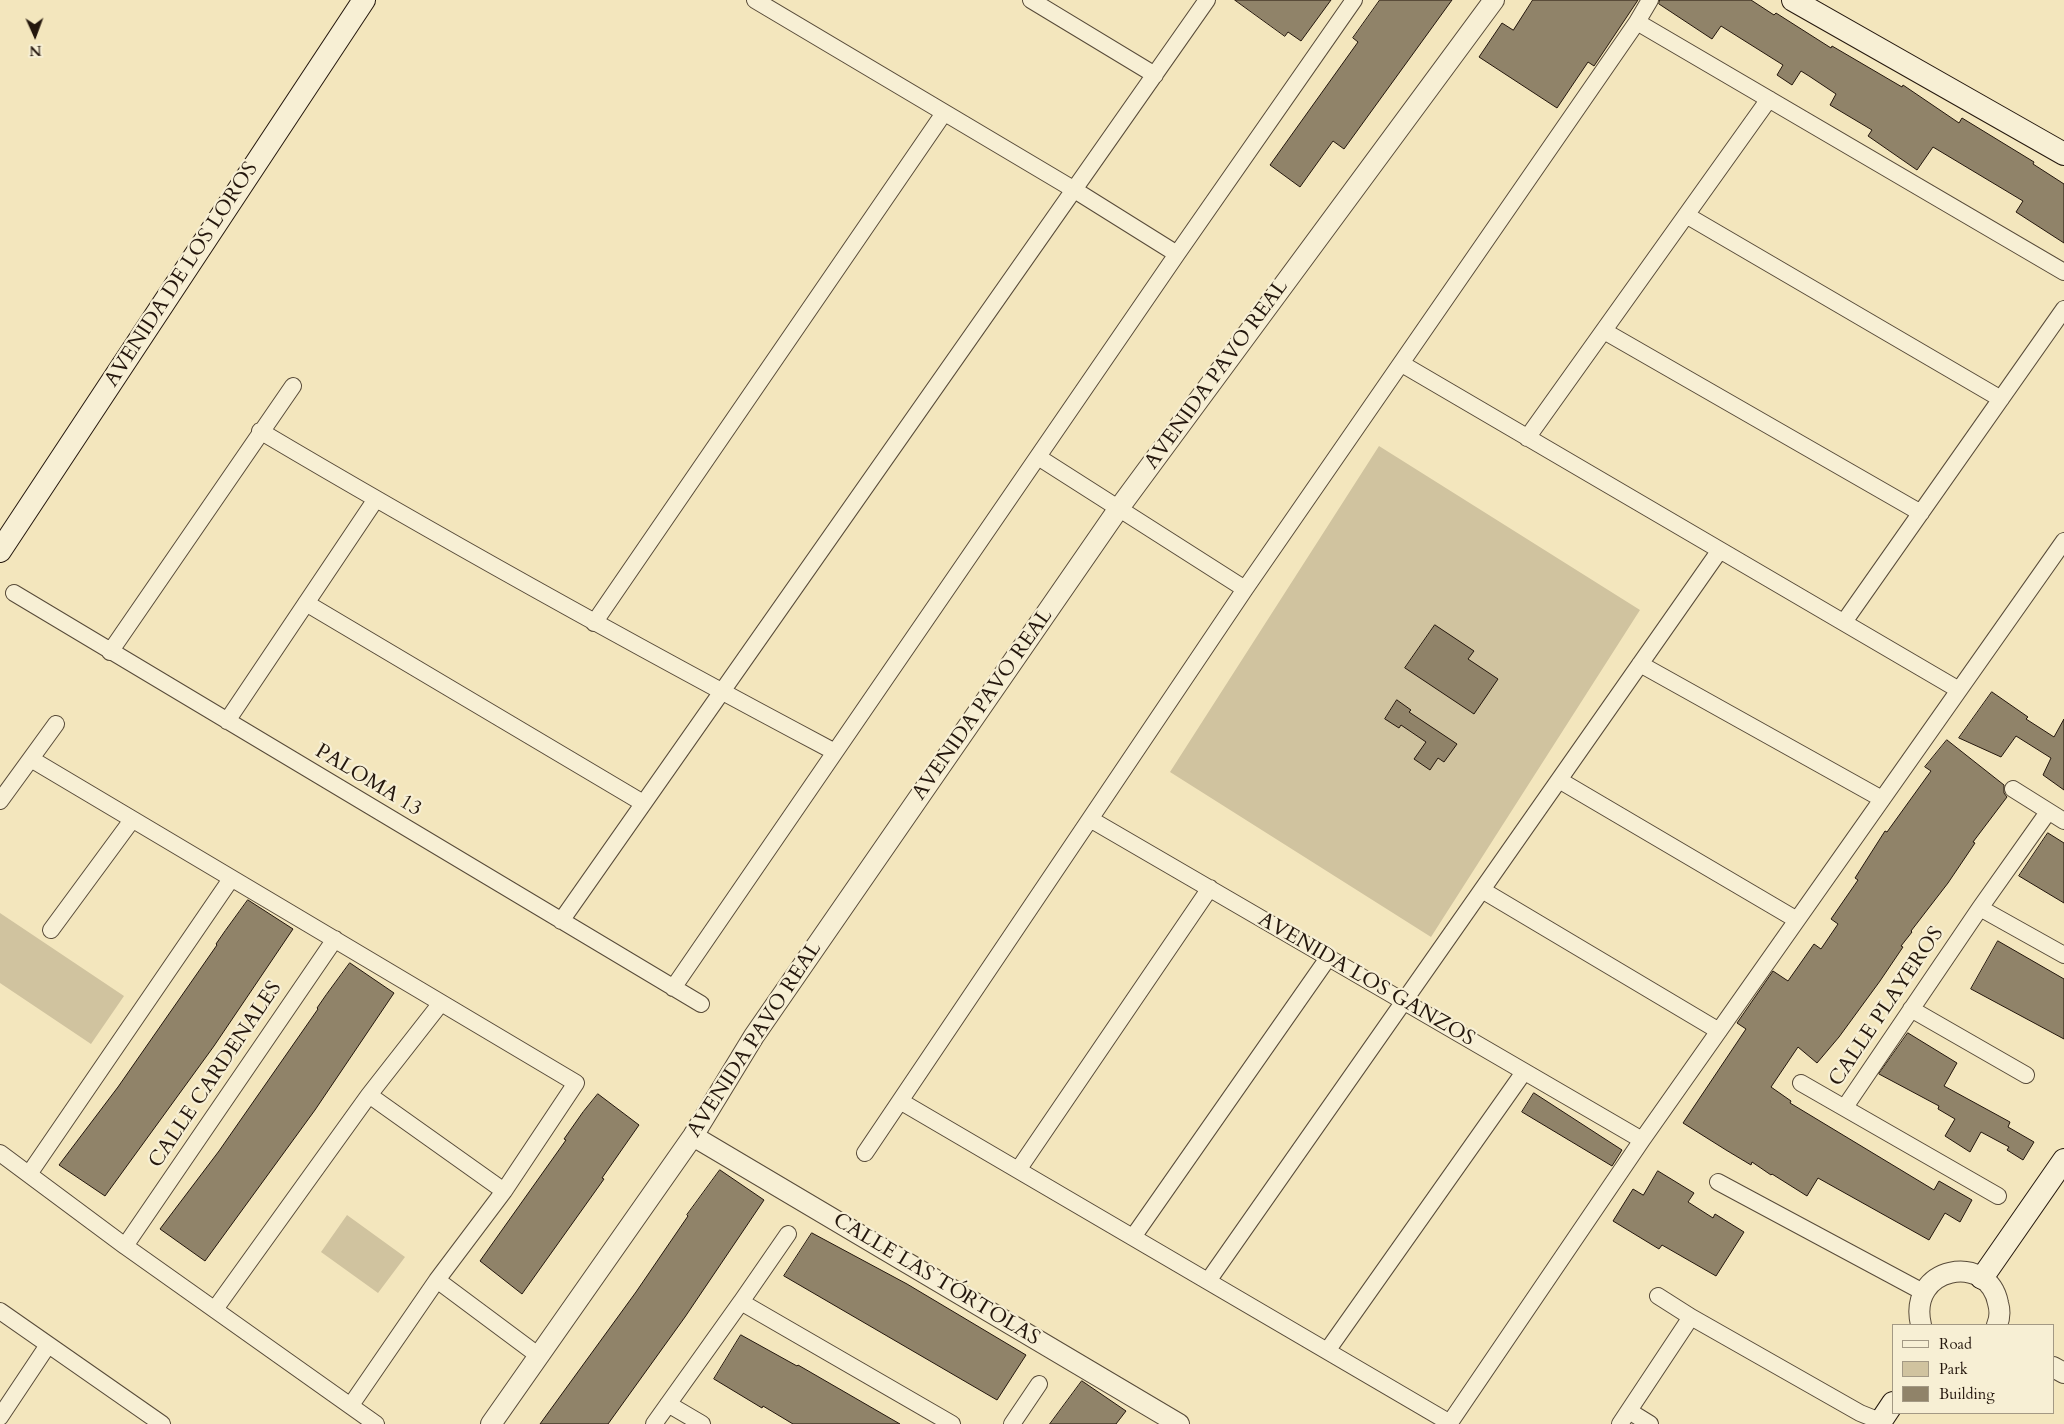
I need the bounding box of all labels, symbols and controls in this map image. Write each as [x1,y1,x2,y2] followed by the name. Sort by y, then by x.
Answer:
[10,10,60,60] north arrow
[29,41,42,60] text: N
[100,158,264,392] street label: AVENIDA DE LOS LOROS
[1140,275,1294,475] street label: AVENIDA PAVO REAL
[907,604,1059,806] street label: AVENIDA PAVO REAL
[310,739,426,823] street label: PALOMA 13
[1253,908,1479,1052] street label: AVENIDA LOS GANZOS
[1824,922,1950,1092] street label: CALLE PLAYEROS
[682,938,828,1142] street label: AVENIDA PAVO REAL
[144,977,288,1173] street label: CALLE CARDENALES
[828,1208,1044,1352] street label: CALLE LAS TÓRTOLAS
[1892,1324,2054,1414] legend
[1939,1334,1972,1354] text: Road
[1939,1359,1968,1379] text: Park
[1939,1384,1995,1404] text: Building

